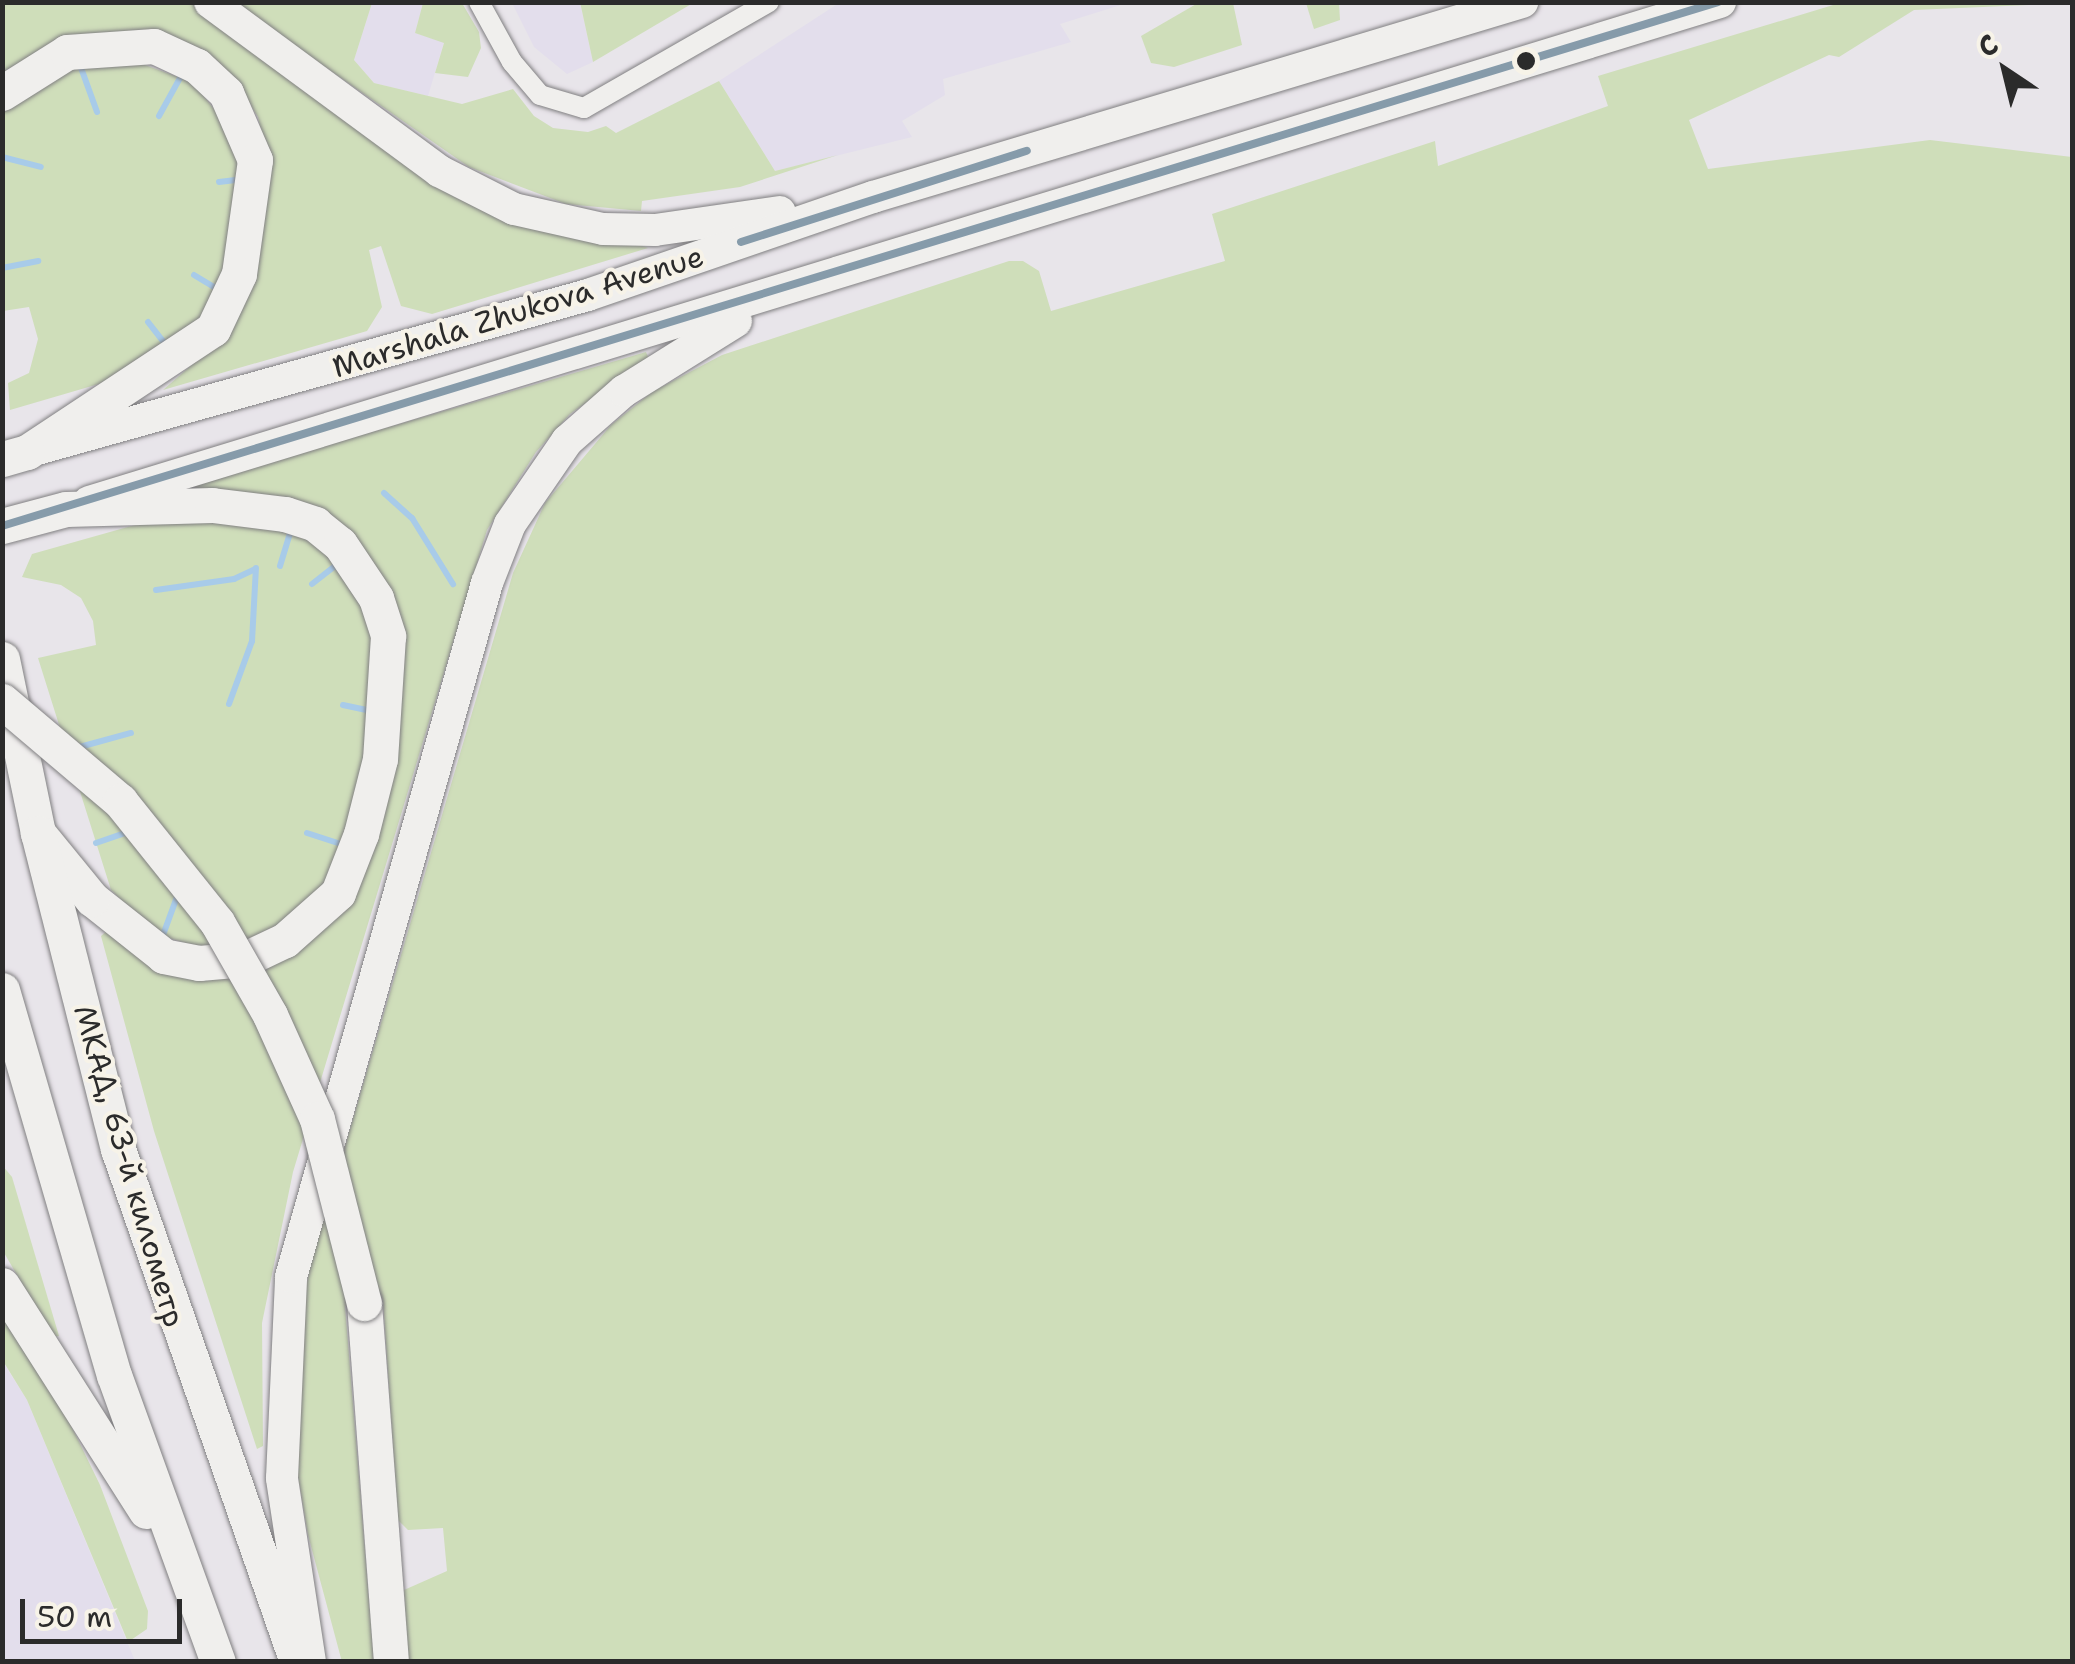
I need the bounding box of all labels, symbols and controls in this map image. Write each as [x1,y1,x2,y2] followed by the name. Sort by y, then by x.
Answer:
[1955,20,2055,120] north arrow
[1970,25,2006,66] text: С
[1516,51,1536,71] unlabelled marker
[328,238,708,386] street label: Marshala Zhukova Avenue
[66,1001,192,1331] street label: МКАД, 63-й километр
[25,1579,188,1641] scale bar
[37,1596,112,1637] text: 50 m

